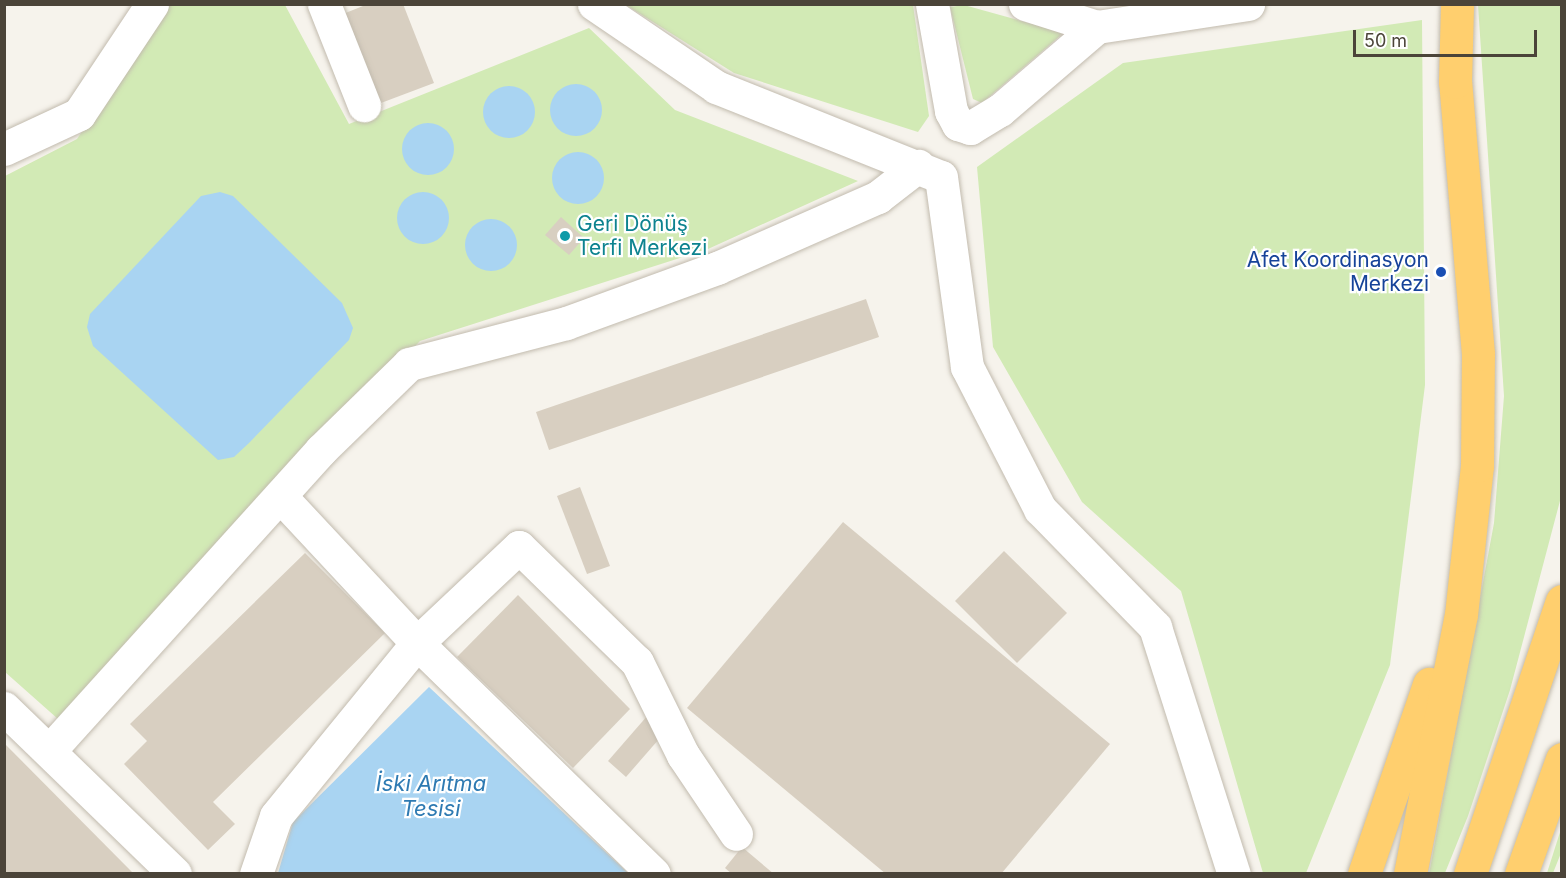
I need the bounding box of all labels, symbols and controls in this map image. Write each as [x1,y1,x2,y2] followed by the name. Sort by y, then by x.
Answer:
[1356,18,1540,56] scale bar
[1364,30,1407,51] text: 50 m
[577,211,707,261] place label: Geri Dönüş Terfi Merkezi
[558,229,572,243] marker: Geri Dönüş Terfi Merkezi
[1247,247,1429,297] place label: Afet Koordinasyon Merkezi
[1434,265,1448,279] marker: Afet Koordinasyon Merkezi
[376,770,486,822] water label: İski Arıtma Tesisi

